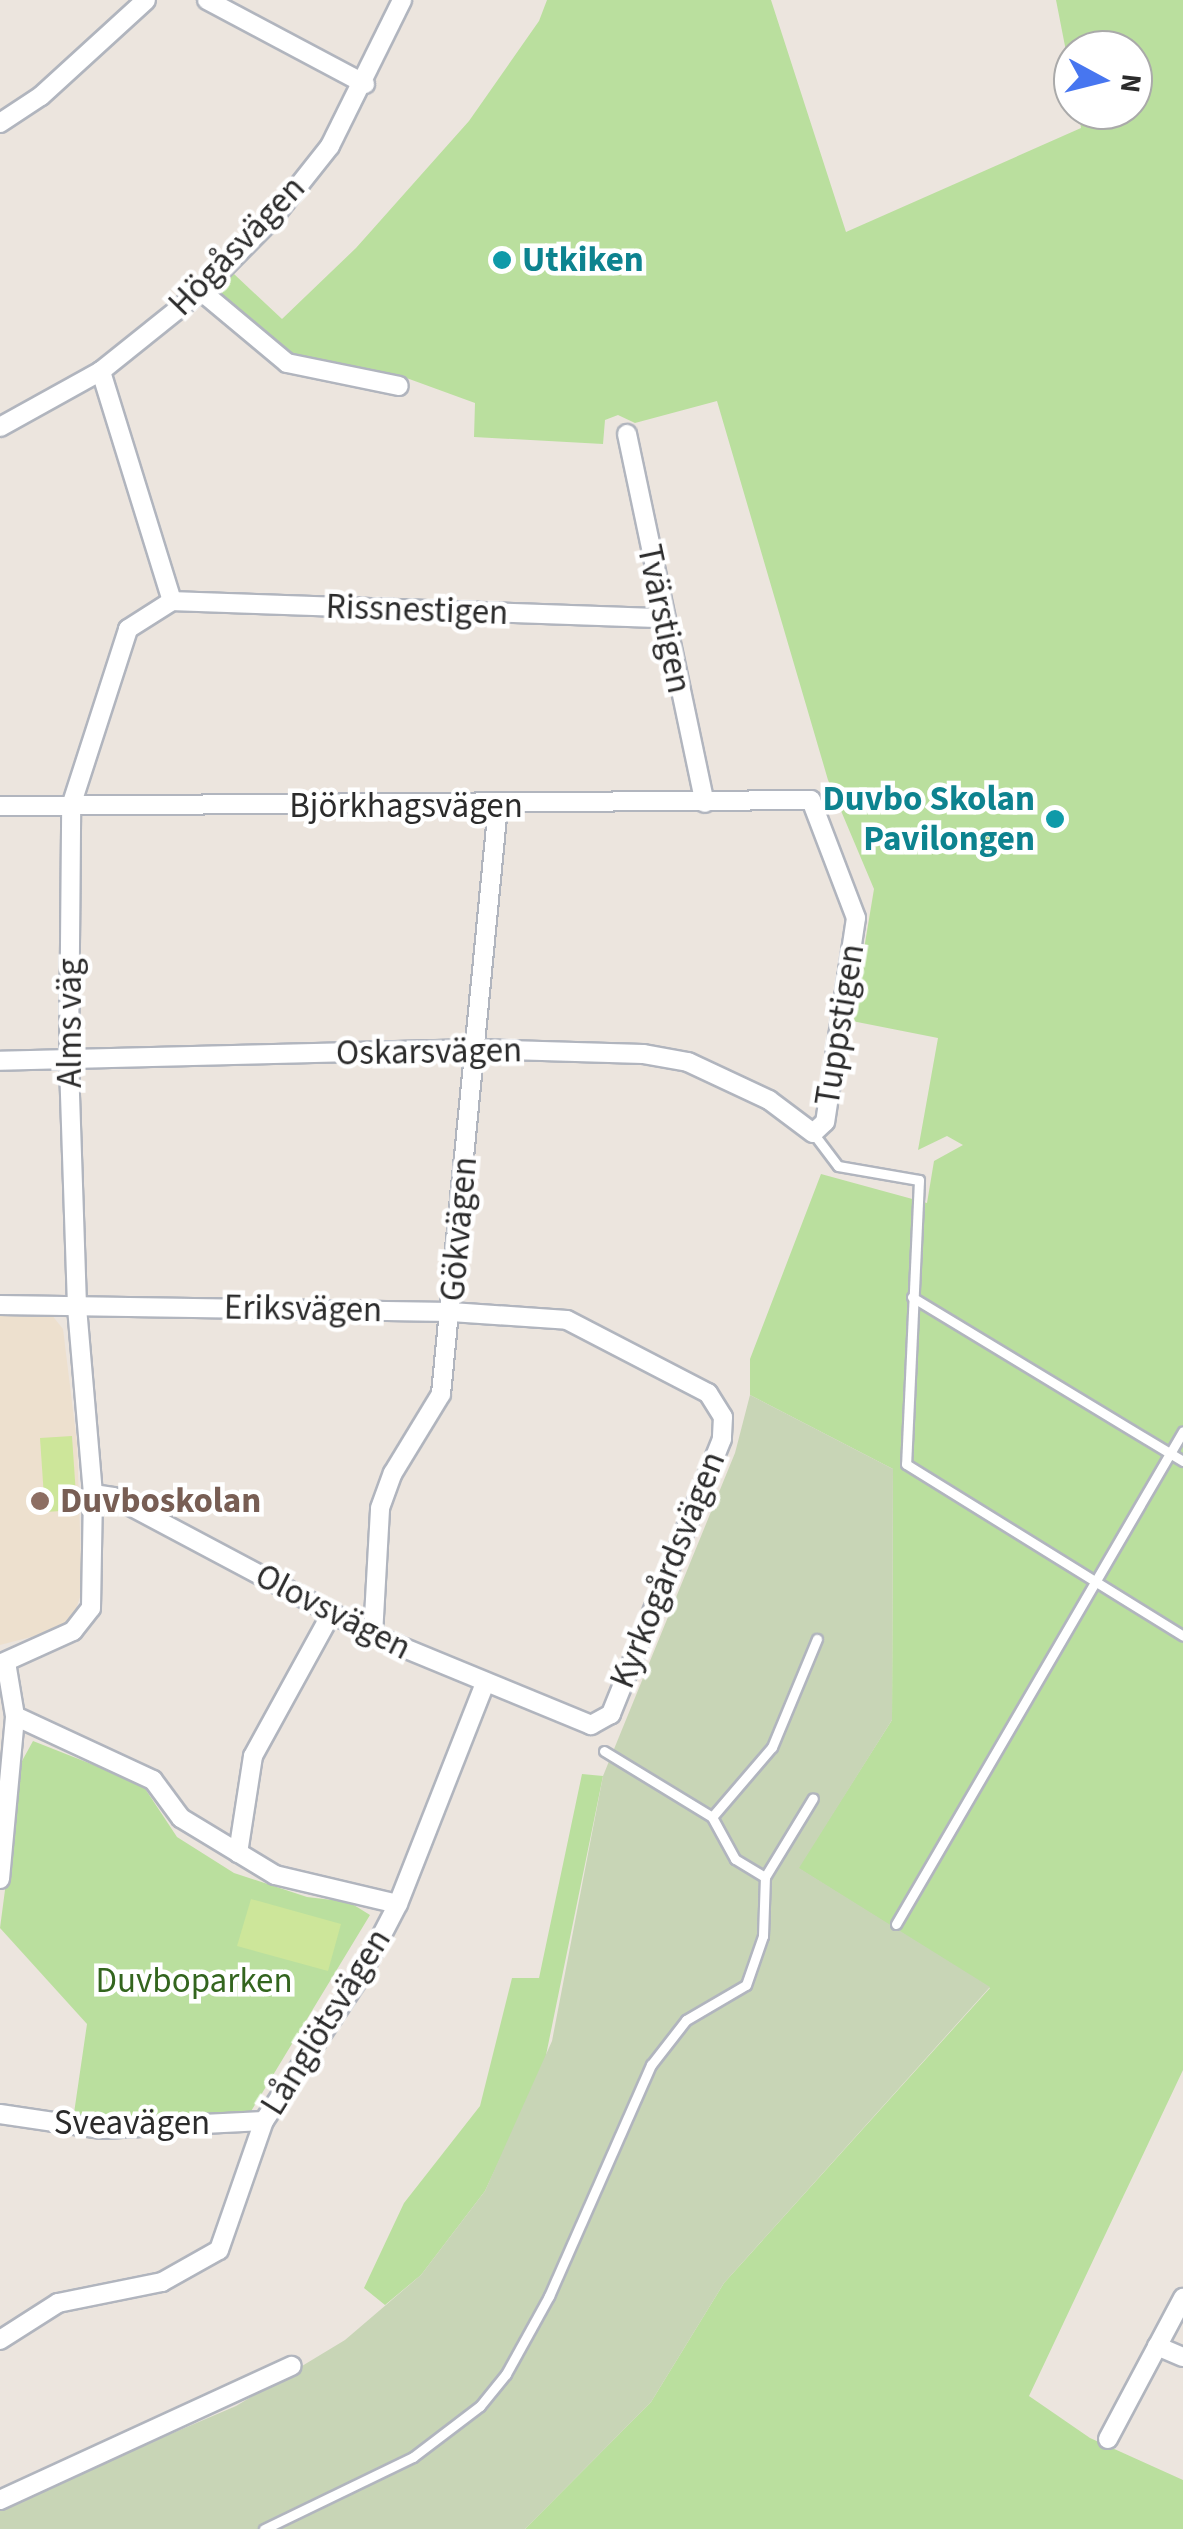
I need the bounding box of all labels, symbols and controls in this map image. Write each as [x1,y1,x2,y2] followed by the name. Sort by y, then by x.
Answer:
[1053,30,1153,130] north arrow
[1110,72,1152,95] text: N
[160,167,314,325] street label: Högåsvägen
[522,239,644,281] place label: Utkiken
[491,249,513,271] marker: Utkiken
[628,541,700,697] street label: Tvärstigen
[325,586,509,634] street label: Rissnestigen
[823,778,1035,860] place label: Duvbo Skolan Pavilongen
[289,785,523,827] street label: Björkhagsvägen
[1044,808,1066,830] marker: Duvbo Skolan Pavilongen
[807,941,873,1109] street label: Tuppstigen
[49,958,91,1088] street label: Alms väg
[336,1029,522,1075] street label: Oskarsvägen
[432,1155,486,1303] street label: Gökvägen
[224,1287,382,1331] street label: Eriksvägen
[601,1446,735,1694] street label: Kyrkogårdsvägen
[60,1480,261,1522] place label: Duvboskolan
[29,1490,51,1512] marker: Duvboskolan
[248,1555,418,1669] street label: Olovsvägen
[252,1921,400,2123] street label: Långlötsvägen
[95,1960,293,2002] park label: Duvboparken
[54,2102,210,2144] street label: Sveavägen

